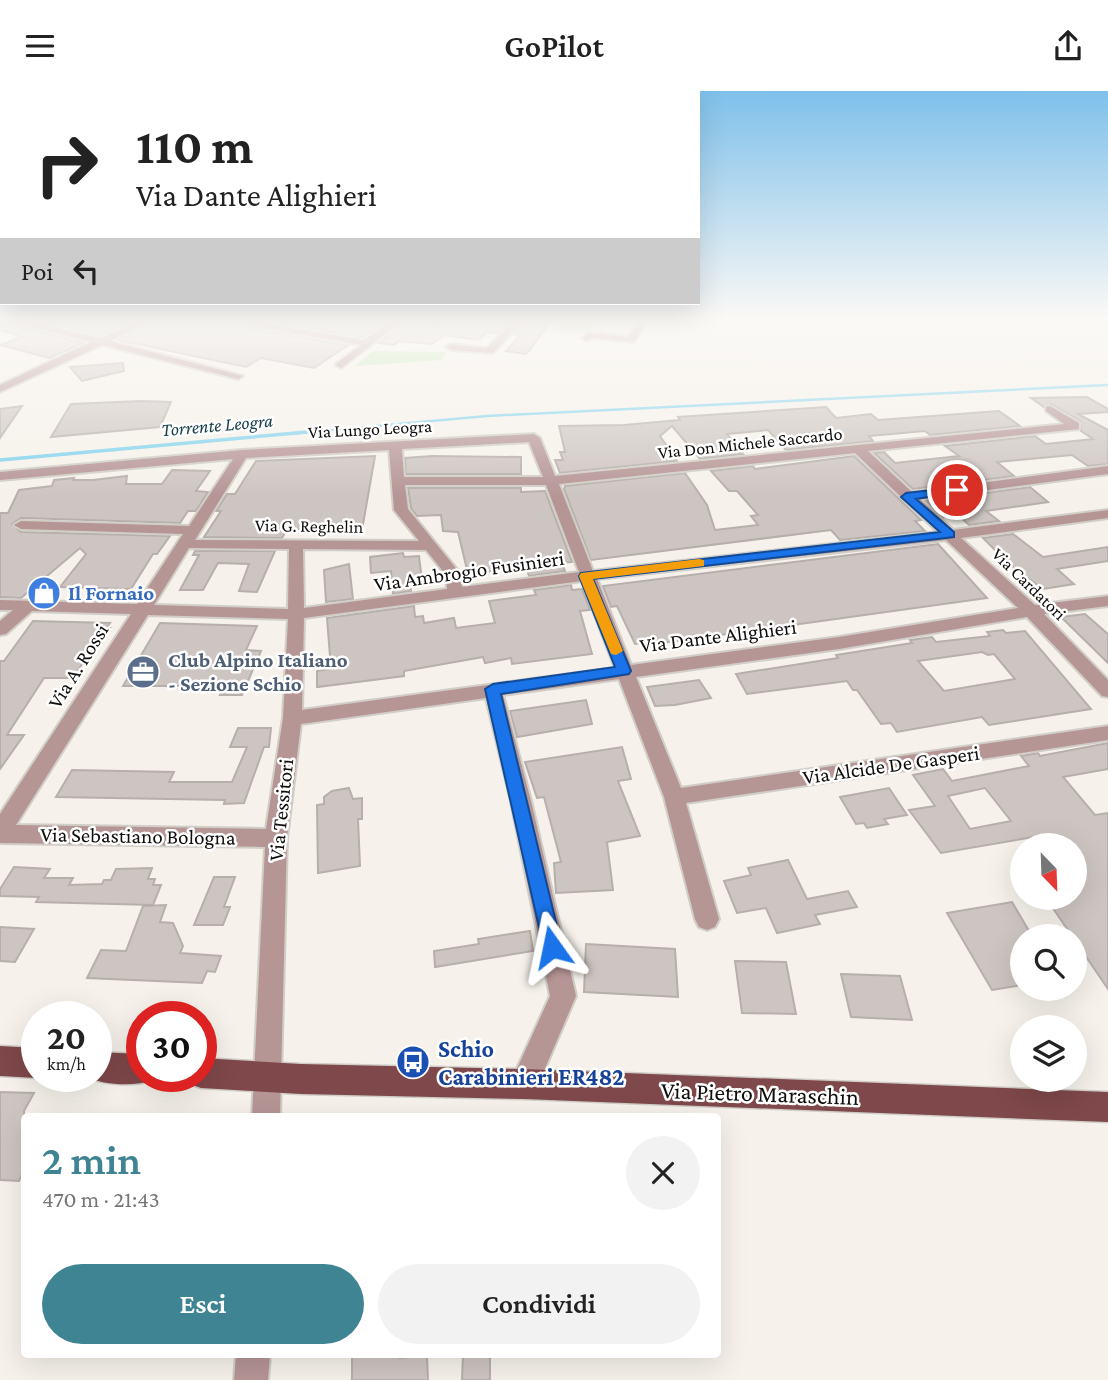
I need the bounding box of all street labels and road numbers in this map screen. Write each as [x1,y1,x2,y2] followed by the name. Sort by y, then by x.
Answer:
[307,416,433,442] street label: Via Lungo Leogra
[657,423,843,463] street label: Via Don Michele Saccardo
[255,515,364,537] street label: Via G. Reghelin
[988,544,1070,624] street label: Via Cardatori
[372,546,566,596] street label: Via Ambrogio Fusinieri
[638,614,798,658] street label: Via Dante Alighieri
[43,619,114,713] street label: Via A. Rossi
[801,741,981,789] street label: Via Alcide De Gasperi
[264,757,298,862] street label: Via Tessitori
[40,822,236,850] street label: Via Sebastiano Bologna
[661,1076,860,1110] street label: Via Pietro Maraschin

